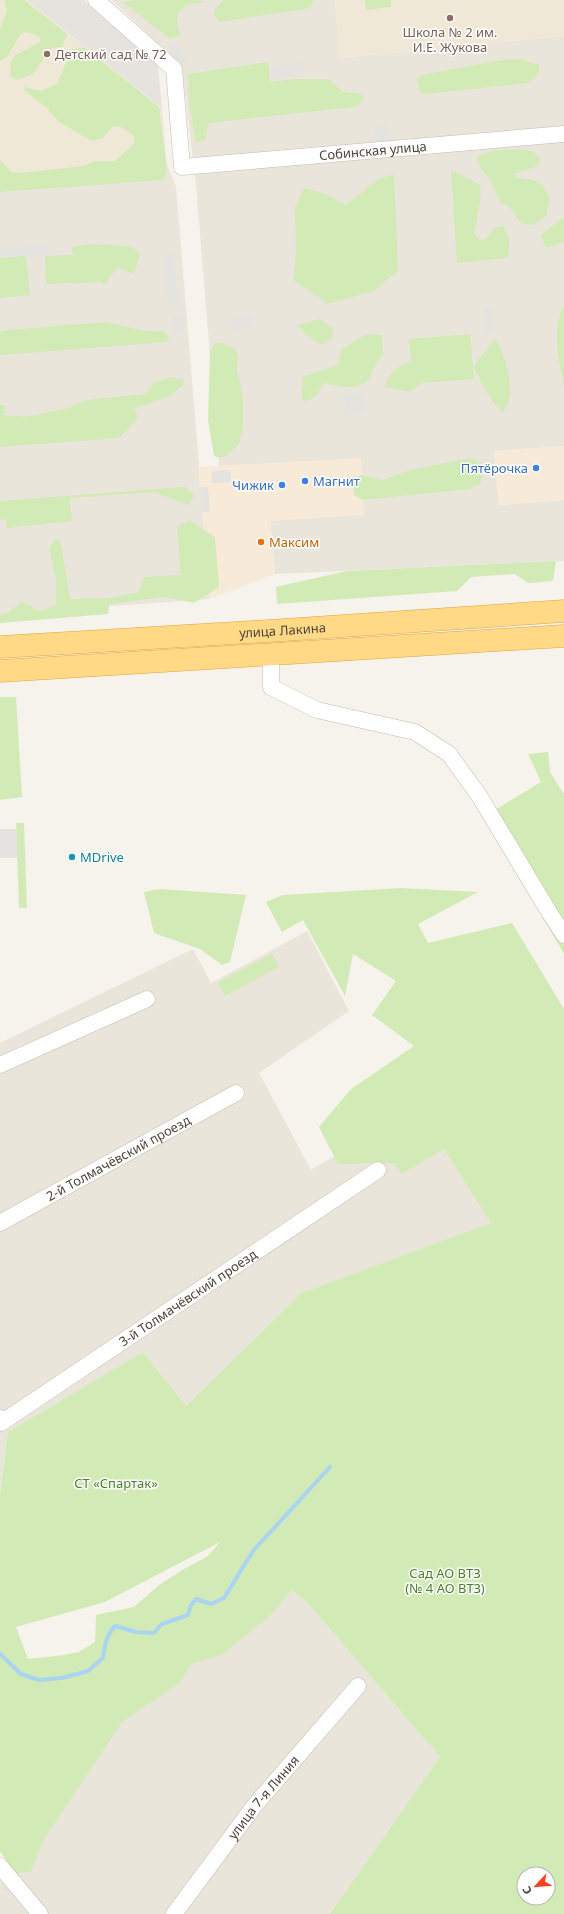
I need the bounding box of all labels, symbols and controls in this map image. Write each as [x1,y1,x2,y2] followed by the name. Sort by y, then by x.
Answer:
[445,13,455,23] marker: Школа № 2 им. И.Е. Жукова
[402,23,498,56] place label: Школа № 2 им. И.Е. Жукова
[55,45,167,63] place label: Детский сад № 72
[42,49,52,59] marker: Детский сад № 72
[318,137,427,164] street label: Собинская улица
[461,459,528,477] place label: Пятёрочка
[531,463,541,473] marker: Пятёрочка
[313,472,360,490] place label: Магнит
[232,476,274,494] place label: Чижик
[300,476,310,486] marker: Магнит
[277,480,287,490] marker: Чижик
[269,533,319,551] place label: Максим
[256,537,266,547] marker: Максим
[239,618,326,642] street label: улица Лакина
[80,848,124,866] place label: MDrive
[67,852,77,862] marker: MDrive
[43,1111,194,1205] street label: 2-й Толмачёвский проезд
[115,1245,260,1350] street label: 3-й Толмачёвский проезд
[74,1474,158,1492] park label: СТ «Спартак»
[405,1564,485,1597] park label: Сад АО ВТЗ (№ 4 АО ВТЗ)
[224,1751,303,1843] street label: улица 7-я Линия
[516,1866,556,1906] north arrow
[518,1884,535,1897] text: С

